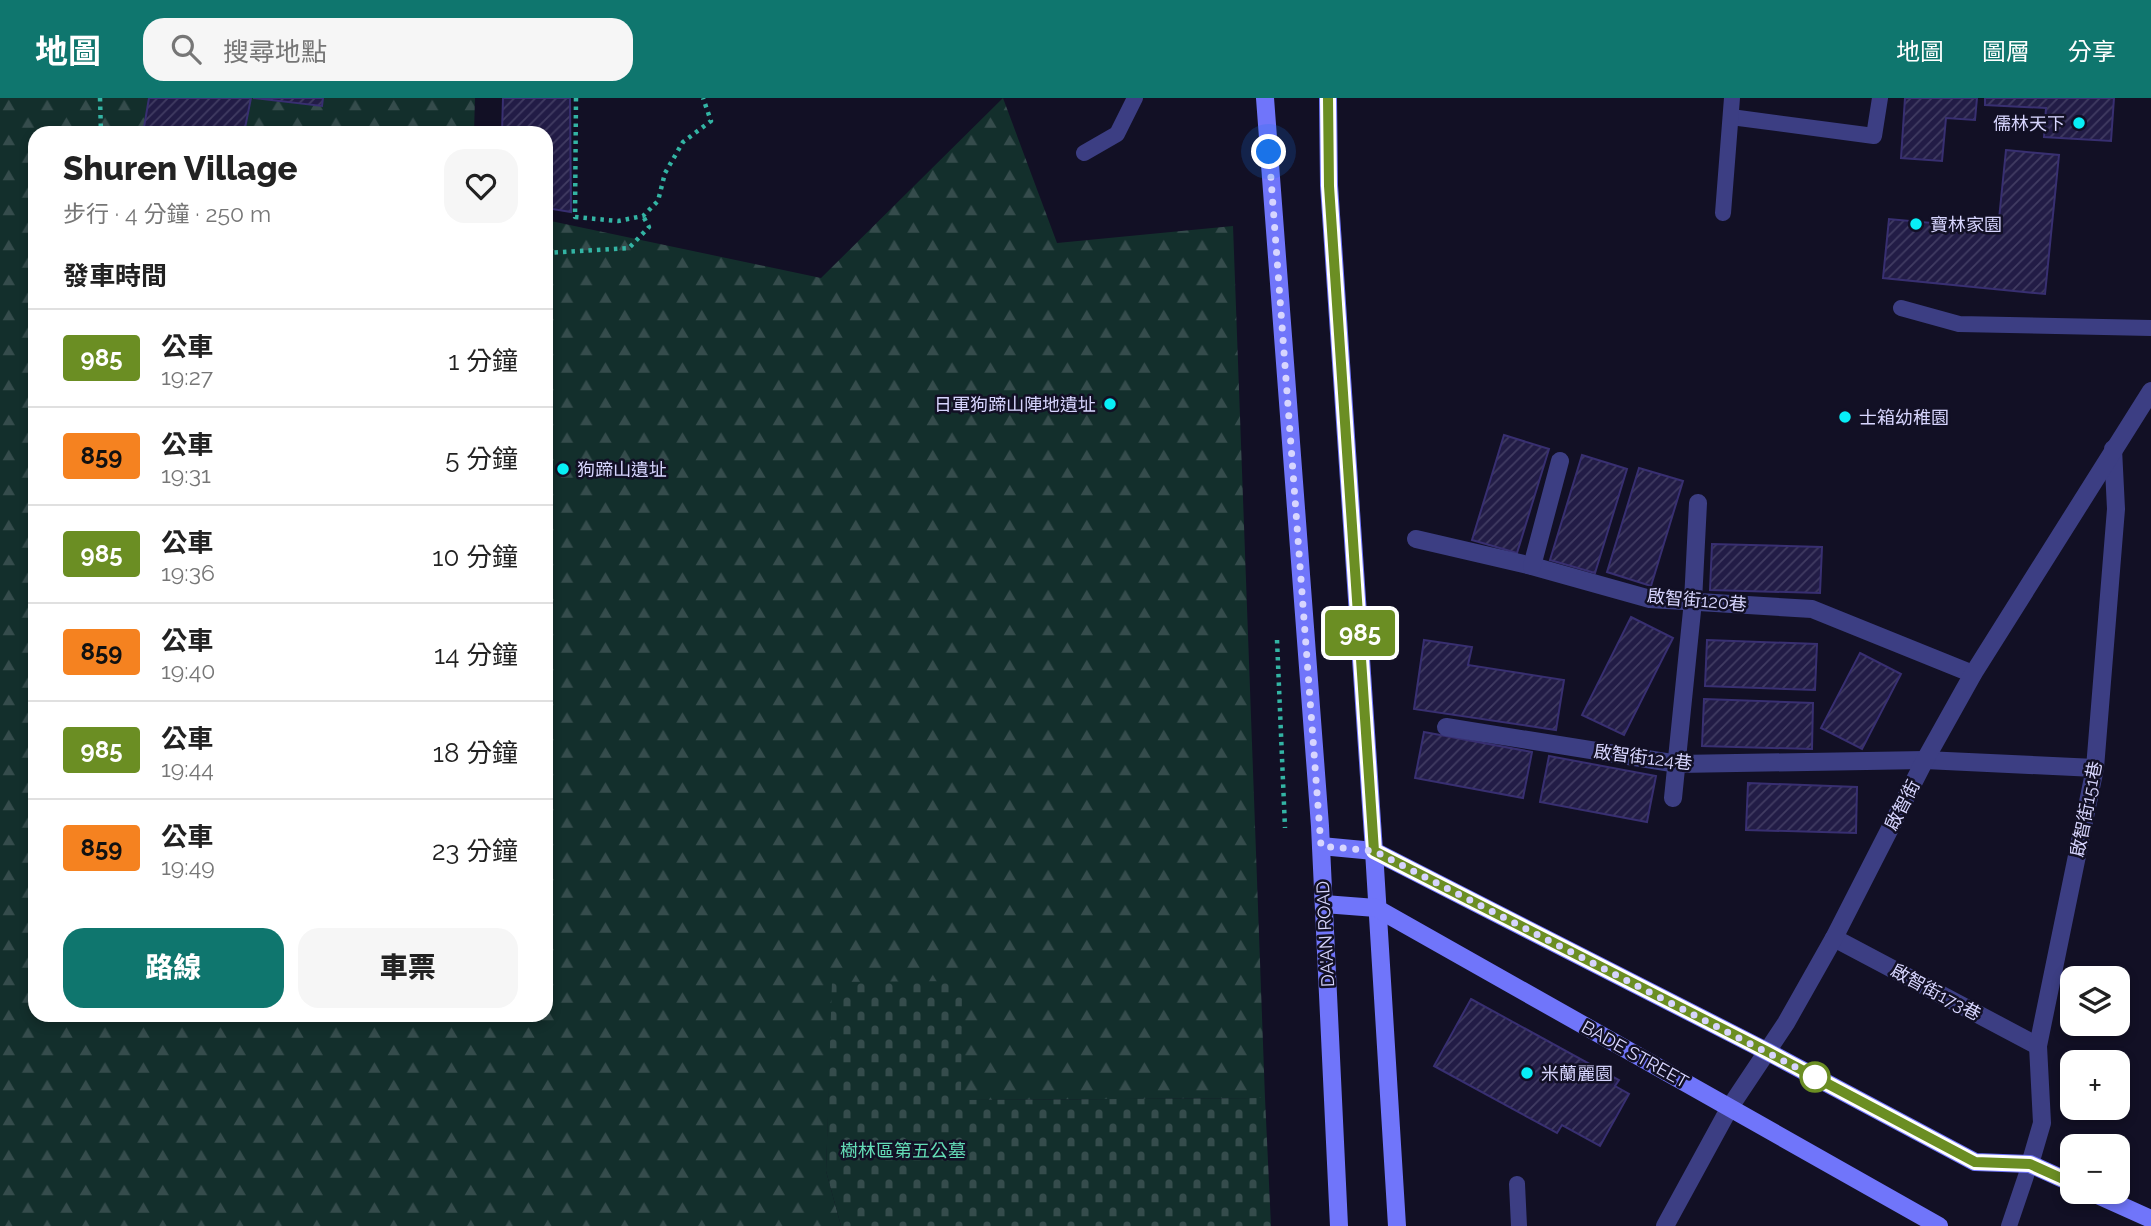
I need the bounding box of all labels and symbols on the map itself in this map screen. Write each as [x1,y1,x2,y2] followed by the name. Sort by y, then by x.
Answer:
[1993,113,2065,134] place label: 儒林天下
[2071,115,2087,131] marker: 儒林天下
[1251,134,1286,169] your location
[1930,214,2002,235] place label: 寶林家園
[1908,216,1924,232] marker: 寶林家園
[934,394,1096,415] place label: 日軍狗蹄山陣地遺址
[1102,396,1118,412] marker: 日軍狗蹄山陣地遺址
[1859,407,1949,428] place label: 士箱幼稚園
[1837,409,1853,425] marker: 士箱幼稚園
[577,459,667,480] place label: 狗蹄山遺址
[555,461,571,477] marker: 狗蹄山遺址
[1646,585,1748,615] street label: 啟智街120巷
[1320,610,1400,656] line badge: 985
[1593,741,1693,773] street label: 啟智街124巷
[2066,759,2106,859] street label: 啟智街151巷
[1880,776,1924,834] street label: 啟智街
[1312,880,1338,988] street label: DA'AN ROAD
[1887,960,1985,1024] street label: 啟智街173巷
[1578,1016,1692,1092] street label: BADE STREET
[1800,1062,1830,1092] unlabelled marker
[1541,1063,1613,1084] place label: 米蘭麗園
[1519,1065,1535,1081] marker: 米蘭麗園
[840,1140,966,1161] park label: 樹林區第五公墓

